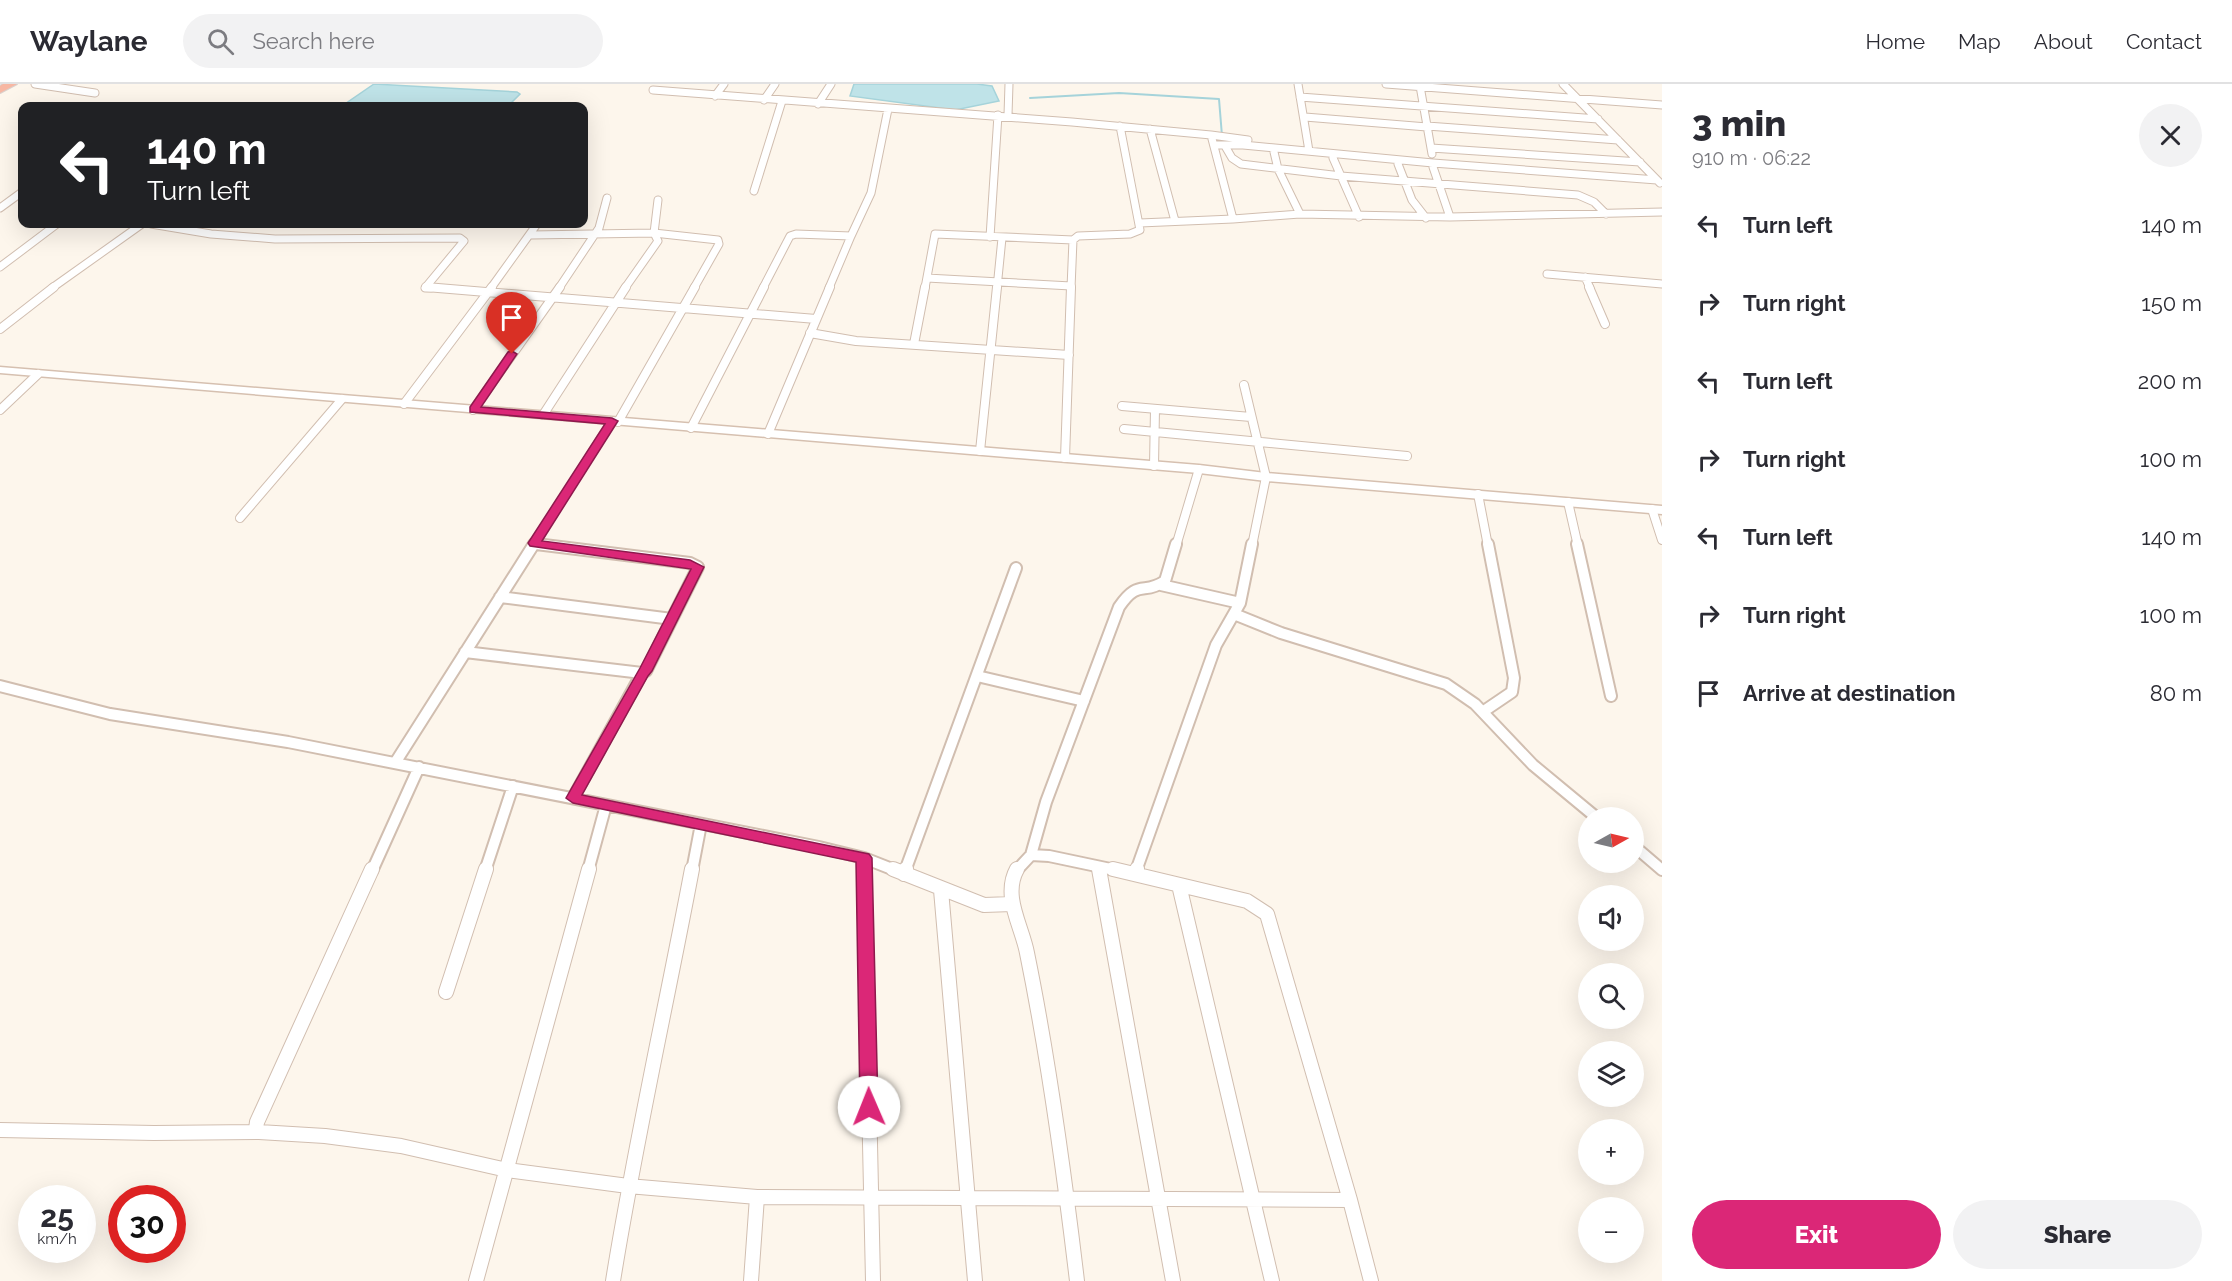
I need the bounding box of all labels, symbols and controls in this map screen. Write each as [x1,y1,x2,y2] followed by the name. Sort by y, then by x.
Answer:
[183,14,603,68] search box
[30,25,147,58] text: Waylane
[204,25,237,58] icon: search
[252,28,375,54] text: Search here
[1866,29,1925,54] text: Home
[1958,29,2001,54] text: Map
[2034,29,2093,54] text: About
[2126,29,2202,54] text: Contact
[1692,102,1786,144] text: 3 min
[2139,104,2202,167] button: close
[147,125,267,174] text: 140 m
[48,126,126,204] icon: left
[1692,146,1811,170] text: 910 m · 06:22
[147,175,250,206] text: Turn left
[1692,209,1725,242] icon: left
[1743,212,1833,238] text: Turn left
[2141,212,2202,238] text: 140 m
[1692,287,1725,320] icon: right
[1743,290,1846,316] text: Turn right
[2141,290,2202,316] text: 150 m
[486,292,537,354] pin
[495,301,528,334] icon: arrive
[1692,365,1725,398] icon: left
[1743,368,1833,394] text: Turn left
[2138,368,2202,394] text: 200 m
[1692,443,1725,476] icon: right
[1743,446,1846,472] text: Turn right
[2140,446,2202,472] text: 100 m
[1692,521,1725,554] icon: left
[1743,524,1833,550] text: Turn left
[2141,524,2202,550] text: 140 m
[1692,599,1725,632] icon: right
[1743,602,1846,628] text: Turn right
[2140,602,2202,628] text: 100 m
[1692,677,1725,710] icon: arrive
[1743,680,1956,706] text: Arrive at destination
[2150,680,2202,706] text: 80 m
[1578,807,1644,873] north arrow
[1578,807,1644,1263] map controls
[1578,885,1644,951] button: sound
[1578,963,1644,1029] button: search
[1578,1041,1644,1107] button: layers
[837,1075,901,1139] position arrow
[1578,1119,1644,1185] button: +
[108,1185,186,1263] speed limit sign: 30
[1578,1197,1644,1263] button: −
[40,1199,74,1234] text: 25
[1692,1200,1941,1269] button: Exit
[1953,1200,2202,1269] button: Share
[37,1230,77,1248] text: km/h

